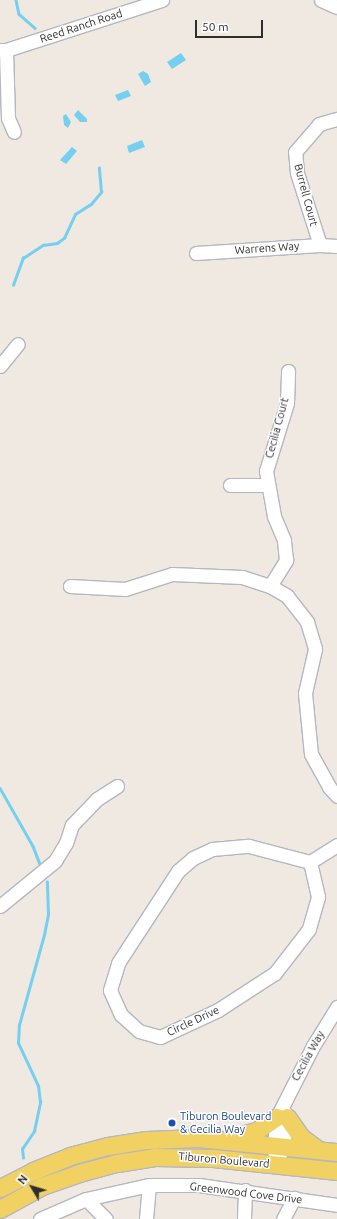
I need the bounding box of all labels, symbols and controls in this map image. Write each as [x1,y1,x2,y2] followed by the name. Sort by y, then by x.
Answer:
[38,6,124,46] street label: Reed Ranch Road
[197,12,265,38] scale bar
[202,20,229,33] text: 50 m
[291,162,321,228] street label: Burrell Court
[234,239,300,257] street label: Warrens Way
[263,396,291,460] street label: Cecilia Court
[165,1003,221,1039] street label: Circle Drive
[289,1029,327,1083] street label: Cecilia Way
[180,1110,271,1136] place label: Tiburon Boulevard & Cecilia Way
[167,1118,177,1128] marker: Tiburon Boulevard & Cecilia Way
[178,1149,270,1171] street label: Tiburon Boulevard
[12,1167,52,1207] north arrow
[15,1173,30,1187] text: N
[189,1180,303,1206] street label: Greenwood Cove Drive

